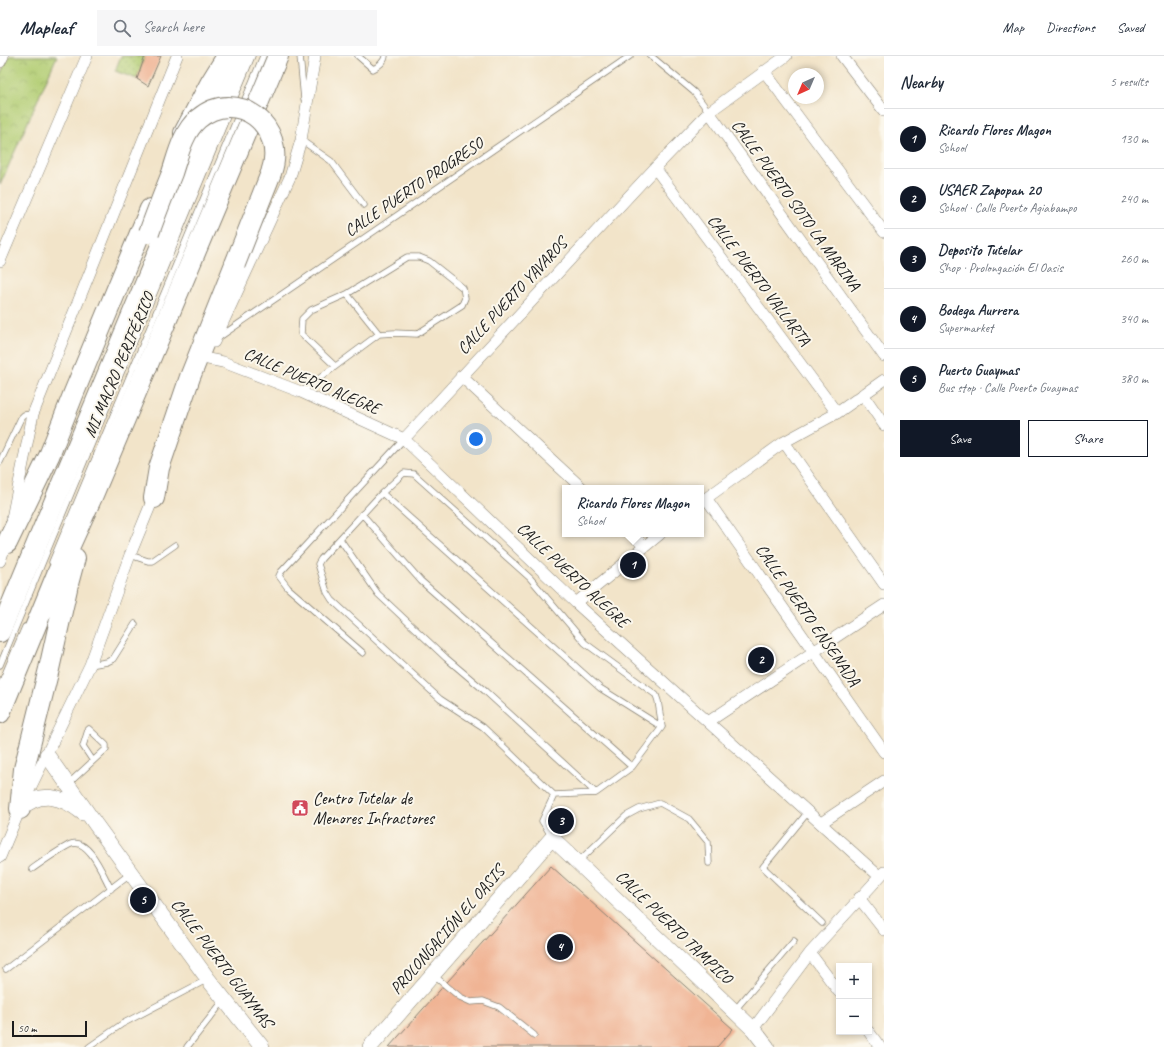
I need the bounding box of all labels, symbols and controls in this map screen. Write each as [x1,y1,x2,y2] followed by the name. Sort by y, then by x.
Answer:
[97,10,377,46] search box
[20,16,73,40] text: Mapleaf
[111,17,133,39] icon: search
[143,18,204,37] text: Search here
[1003,19,1024,36] text: Map
[1046,19,1095,36] text: Directions
[1117,19,1144,36] text: Saved
[788,68,824,104] north arrow
[900,72,943,93] text: Nearby
[1110,74,1148,90] text: 5 results
[727,115,865,295] street label: CALLE PUERTO SOTO LA MARINA
[938,121,1051,140] text: Ricardo Flores Magon
[910,131,916,147] text: 1
[1120,131,1148,147] text: 130 m
[341,132,489,241] street label: CALLE PUERTO PROGRESO
[938,140,966,156] text: School
[938,181,1041,200] text: USAER Zapopan 20
[910,191,916,207] text: 2
[1120,191,1148,207] text: 240 m
[938,200,1077,216] text: School · Calle Puerto Agiabampo
[703,210,815,350] street label: CALLE PUERTO VALLARTA
[453,231,574,359] street label: CALLE PUERTO YAVAROS
[938,241,1021,260] text: Deposito Tutelar
[910,251,916,267] text: 3
[1120,251,1148,267] text: 260 m
[938,260,1063,276] text: Shop · Prolongación El Oasis
[78,288,160,440] street label: MI MACRO PERIFÉRICO
[938,301,1018,320] text: Bodega Aurrera
[910,311,916,327] text: 4
[1120,311,1148,327] text: 340 m
[938,320,993,336] text: Supermarket
[241,343,386,420] street label: CALLE PUERTO ALEGRE
[938,361,1019,380] text: Puerto Guaymas
[910,371,916,387] text: 5
[1120,371,1148,387] text: 380 m
[938,380,1077,396] text: Bus stop · Calle Puerto Guaymas
[900,420,1020,457] button: Save
[1028,420,1148,457] button: Share
[466,429,486,449] your location
[562,485,704,537] popup
[577,494,689,513] text: Ricardo Flores Magon
[577,513,605,529] text: School
[513,518,635,634] street label: CALLE PUERTO ALEGRE
[751,540,865,690] street label: CALLE PUERTO ENSENADA
[620,550,646,580] pin: 1
[748,645,774,675] pin: 2
[313,788,436,829] place label: Centro Tutelar de Menores Infractores
[290,798,310,818] public building icon: Centro Tutelar de Menores Infractores
[548,806,574,836] pin: 3
[385,858,511,999] street label: PROLONGACIÓN EL OASIS
[611,866,738,989] street label: CALLE PUERTO TAMPICO
[130,885,156,915] pin: 5
[167,894,280,1035] street label: CALLE PUERTO GUAYMAS
[547,932,573,962] pin: 4
[836,963,872,1035] map controls
[836,963,872,999] button: +
[836,999,872,1035] button: −
[12,1019,87,1038] scale bar
[18,1021,37,1035] text: 50 m

